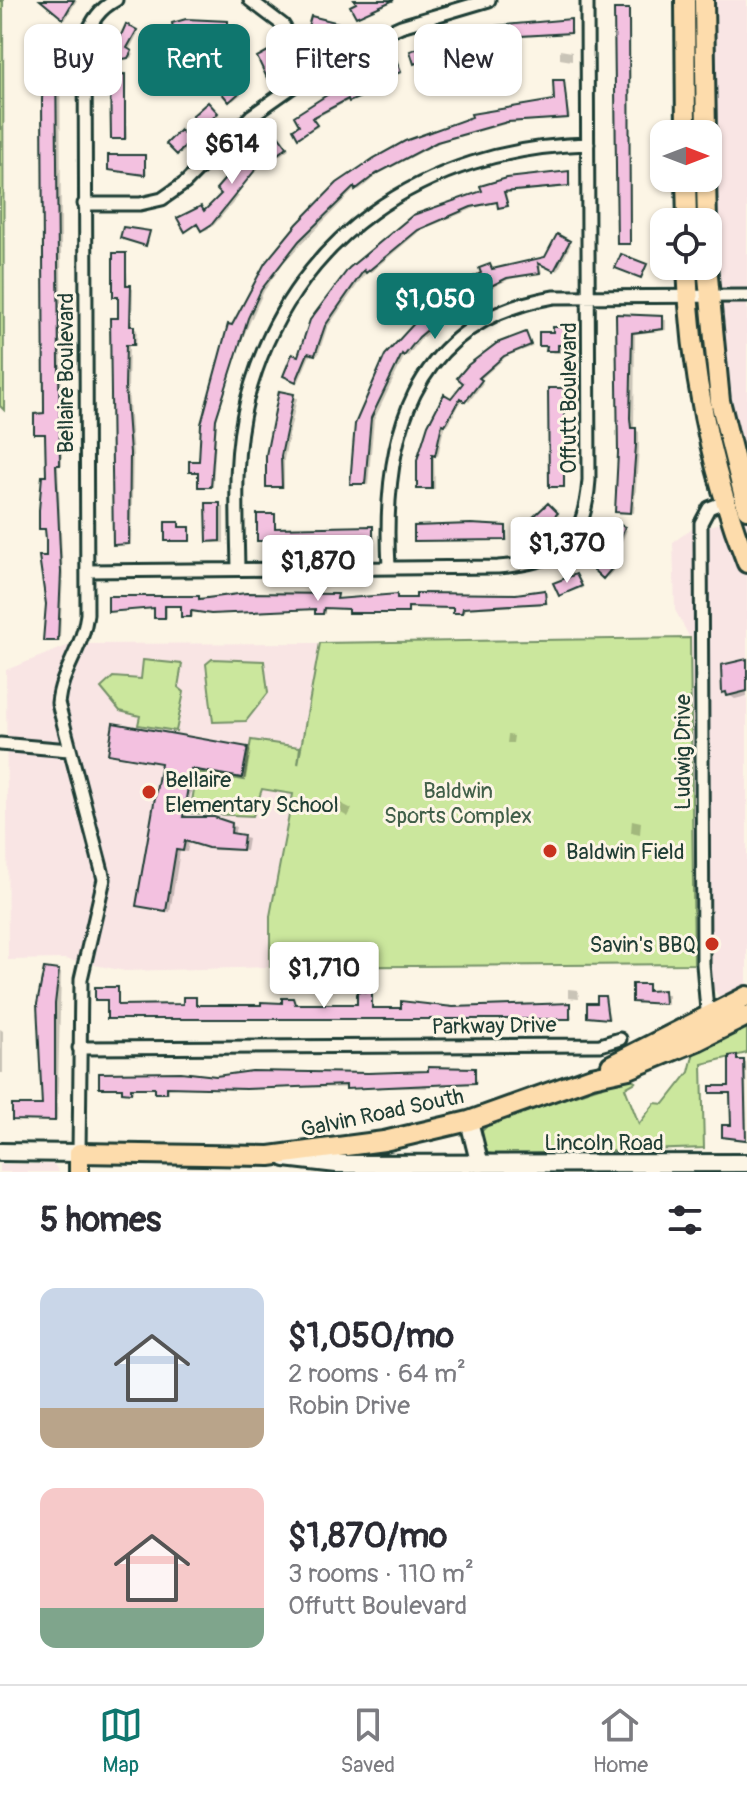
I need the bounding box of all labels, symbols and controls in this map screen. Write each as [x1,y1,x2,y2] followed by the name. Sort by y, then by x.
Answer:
[24,24,122,96] chip: Buy
[138,24,250,96] chip: Rent
[266,24,398,96] chip: Filters
[414,24,522,96] chip: New
[185,118,279,186] pin: $614
[650,120,722,192] north arrow
[650,120,722,280] map controls
[205,128,259,160] text: $614
[650,208,722,280] button: locate
[370,273,500,341] pin: $1,050
[395,283,475,315] text: $1,050
[52,293,80,453] street label: Bellaire Boulevard
[555,322,583,474] street label: Offutt Boulevard
[502,517,632,585] pin: $1,370
[529,527,605,559] text: $1,370
[253,535,383,603] pin: $1,870
[280,545,356,577] text: $1,870
[669,694,697,810] street label: Ludwig Drive
[165,766,339,819] place label: Bellaire Elementary School
[384,777,532,830] park label: Baldwin Sports Complex
[140,783,158,801] marker: Bellaire Elementary School
[566,838,685,866] place label: Baldwin Field
[541,842,559,860] marker: Baldwin Field
[590,931,696,959] place label: Savin's BBQ
[703,935,721,953] marker: Savin's BBQ
[259,942,389,1010] pin: $1,710
[288,952,360,984] text: $1,710
[431,1011,557,1041] street label: Parkway Drive
[298,1082,466,1144] street label: Galvin Road South
[544,1129,664,1157] street label: Lincoln Road
[663,1198,707,1242] icon: filters
[40,1199,161,1242] text: 5 homes
[288,1315,454,1358] text: $1,050/mo
[104,1320,200,1416] icon: home
[288,1358,466,1390] text: 2 rooms · 64 m²
[288,1390,410,1422] text: Robin Drive
[288,1515,447,1558] text: $1,870/mo
[104,1520,200,1616] icon: home
[288,1558,474,1590] text: 3 rooms · 110 m²
[288,1590,467,1622] text: Offutt Boulevard
[99,1703,143,1779] tab: Map
[340,1703,395,1779] tab: Saved
[593,1703,648,1779] tab: Home

